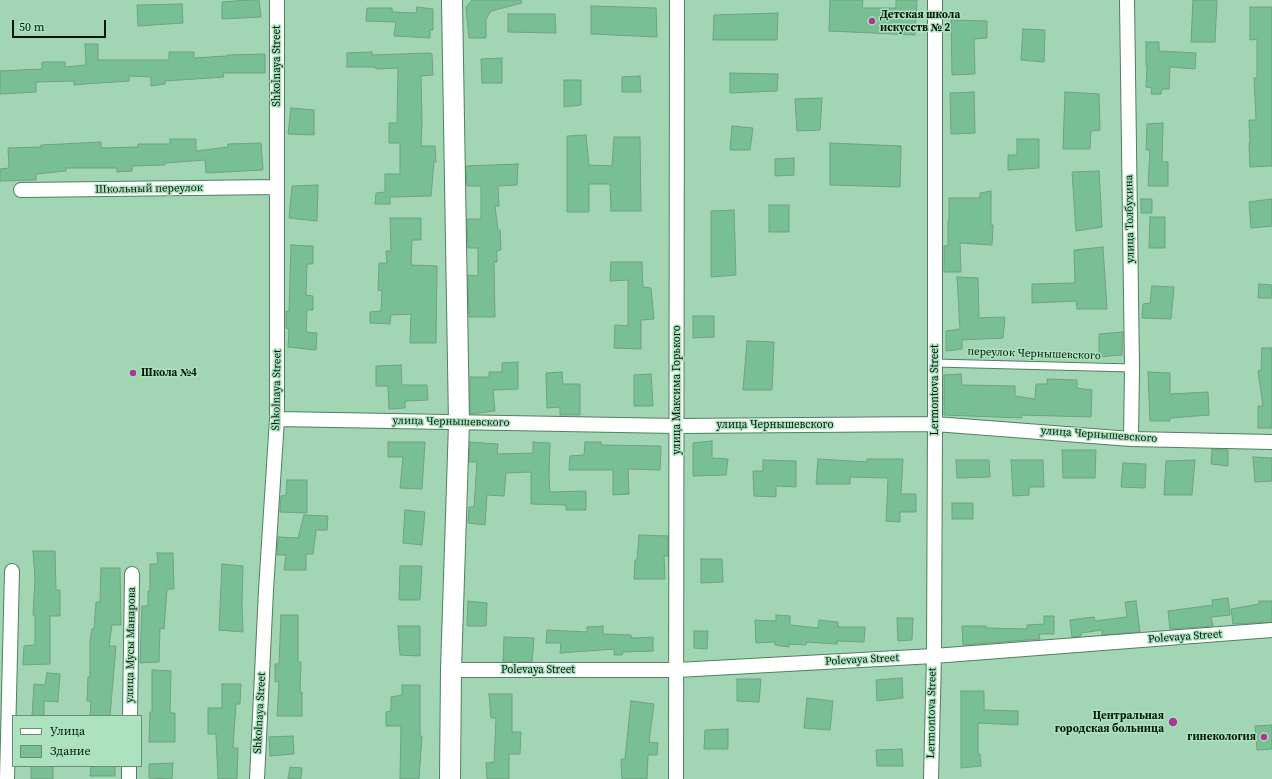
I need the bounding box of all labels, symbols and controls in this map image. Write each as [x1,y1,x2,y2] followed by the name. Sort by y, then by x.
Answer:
[880,8,960,34] place label: Детская школа искусств № 2
[14,12,108,38] scale bar
[867,16,877,26] marker: Детская школа искусств № 2
[19,19,45,35] text: 50 m
[270,25,284,107] street label: Shkolnaya Street
[1123,175,1137,263] street label: улица Толбухина
[95,181,203,197] street label: Школьный переулок
[670,325,684,455] street label: улица Максима Горького
[928,345,942,435] street label: Lermontova Street
[967,345,1101,363] street label: переулок Чернышевского
[270,349,284,431] street label: Shkolnaya Street
[141,366,197,380] place label: Школа №4
[128,368,138,378] marker: Школа №4
[392,414,510,430] street label: улица Чернышевского
[717,418,833,432] street label: улица Чернышевского
[1040,424,1158,446] street label: улица Чернышевского
[123,587,139,703] street label: улица Мусы Манарова
[1148,628,1222,646] street label: Polevaya Street
[825,651,899,669] street label: Polevaya Street
[501,663,575,677] street label: Polevaya Street
[925,667,939,759] street label: Lermontova Street
[251,672,269,754] street label: Shkolnaya Street
[1055,709,1164,735] place label: Центральная городская больница
[12,715,142,767] legend
[1167,716,1179,728] marker: Центральная городская больница
[50,723,85,739] text: Улица
[1187,730,1256,744] place label: гинекология
[1259,732,1269,742] marker: гинекология
[50,743,91,759] text: Здание

